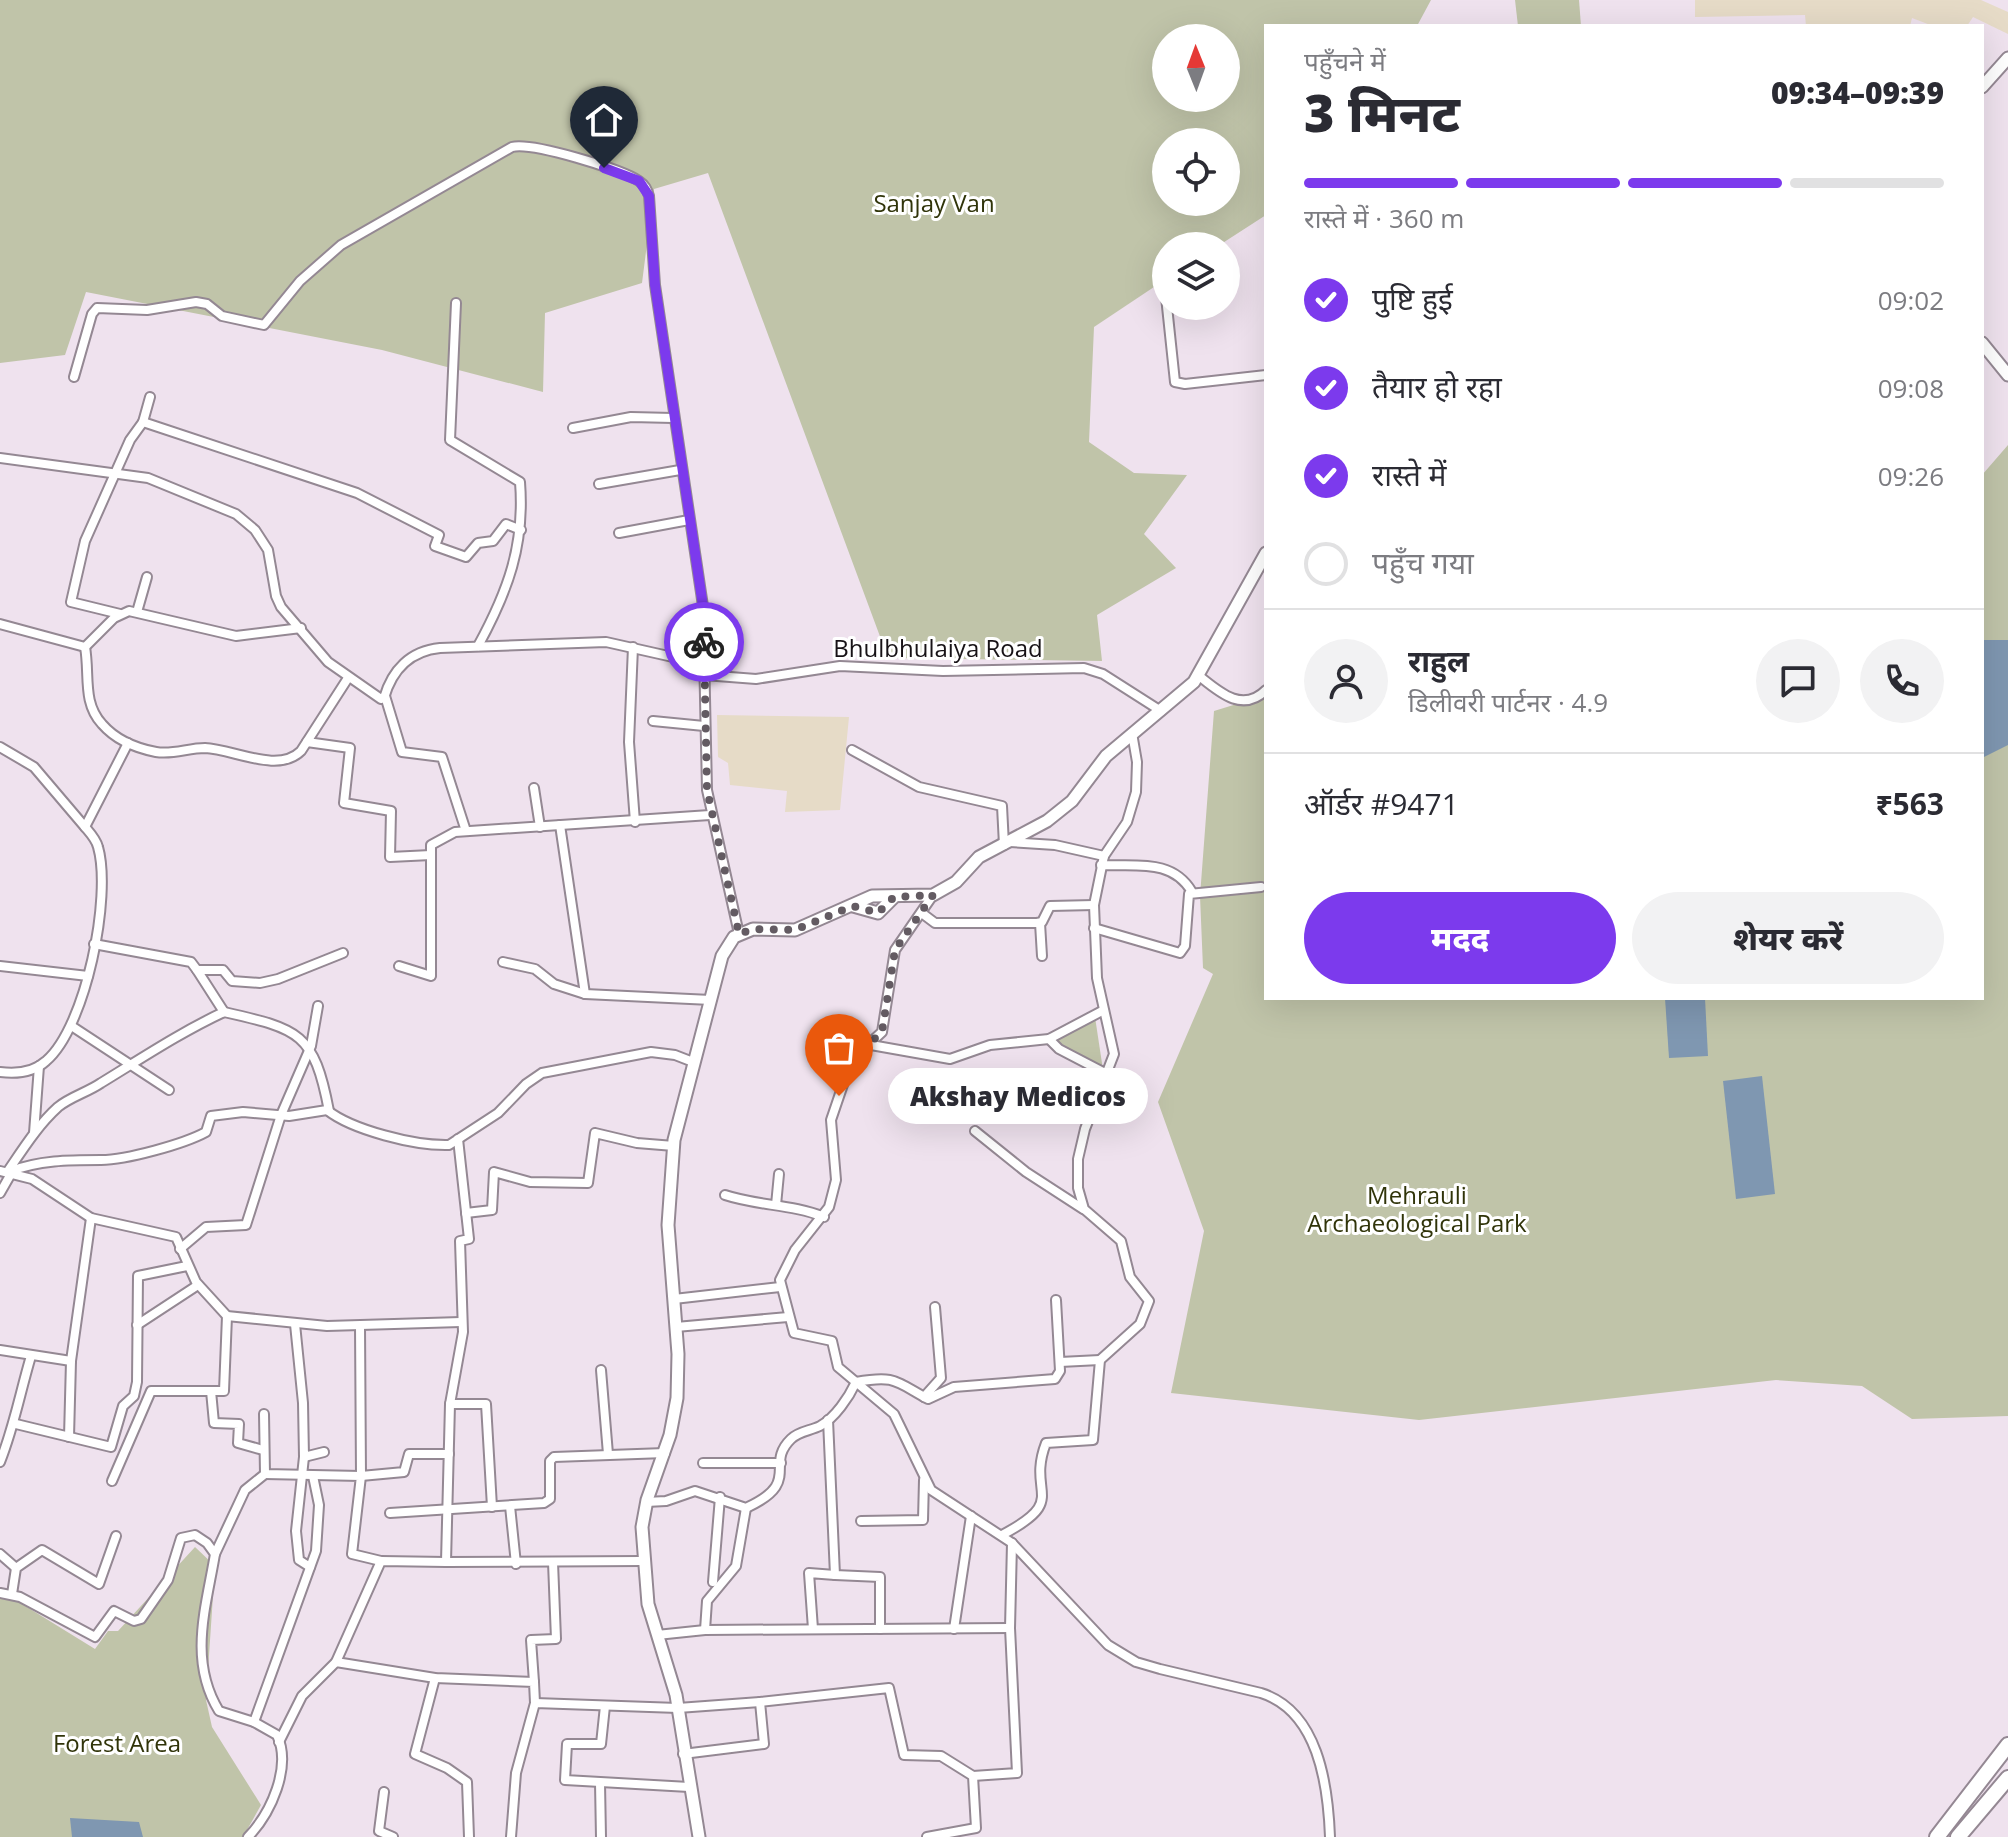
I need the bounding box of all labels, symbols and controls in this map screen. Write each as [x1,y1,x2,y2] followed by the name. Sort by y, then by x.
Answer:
[1152,24,1240,112] north arrow
[1152,24,1240,320] map controls
[1304,43,1386,79] text: पहुँचने में
[1771,72,1944,113] text: 09:34–09:39
[1304,76,1460,147] text: 3 मिनट
[570,86,638,168] pin
[582,98,626,142] icon: home
[1152,128,1240,216] button: locate
[873,186,995,219] park label: Sanjay Van
[1304,200,1464,236] text: रास्ते में · 360 m
[1152,232,1240,320] button: layers
[1304,278,1348,322] icon: check
[1372,278,1453,319] text: पुष्टि हुई
[1878,282,1944,318] text: 09:02
[1304,366,1348,410] icon: check
[1372,366,1502,407] text: तैयार हो रहा
[1878,370,1944,406] text: 09:08
[1304,454,1348,498] icon: check
[1372,454,1447,495] text: रास्ते में
[1878,458,1944,494] text: 09:26
[1372,542,1474,583] text: पहुँच गया
[664,602,744,682] courier
[682,620,726,664] icon: bike
[833,631,1043,664] street label: Bhulbhulaiya Road
[1304,639,1388,723] button: person
[1756,639,1840,723] button: chat
[1860,639,1944,723] button: phone
[1408,640,1469,681] text: राहुल
[1408,684,1608,720] text: डिलीवरी पार्टनर · 4.9
[1304,783,1459,824] text: ऑर्डर #9471
[1875,783,1944,824] text: ₹563
[1304,892,1616,984] button: मदद
[1632,892,1944,984] button: शेयर करें
[805,1014,873,1096] pin
[817,1026,861,1070] icon: bag
[887,1068,1147,1124] callout: Akshay Medicos
[910,1078,1126,1114] text: Akshay Medicos
[1307,1178,1527,1239] park label: Mehrauli Archaeological Park
[53,1726,181,1759] park label: Forest Area

